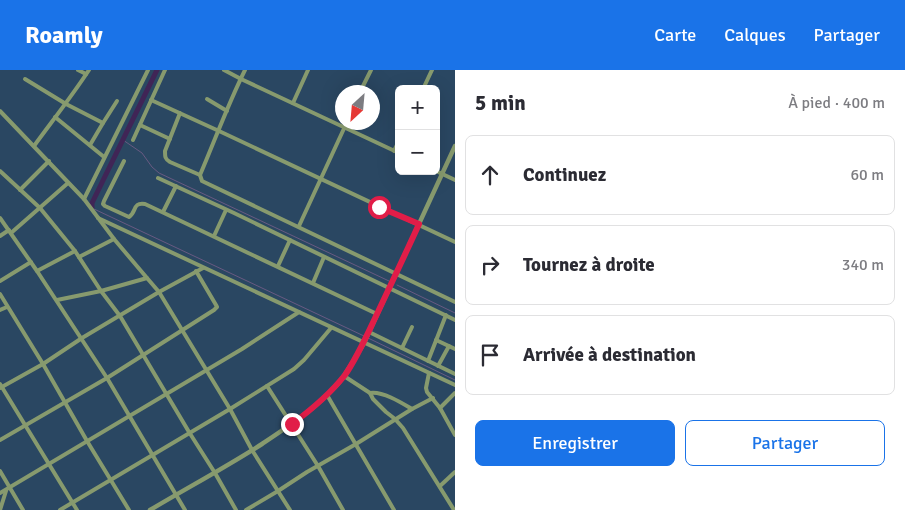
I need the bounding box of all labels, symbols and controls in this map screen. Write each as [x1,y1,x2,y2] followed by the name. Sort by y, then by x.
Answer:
[25,20,103,50] text: Roamly
[654,24,696,46] text: Carte
[724,24,786,46] text: Calques
[814,24,880,46] text: Partager
[335,85,380,130] north arrow
[395,85,440,175] map controls
[395,85,440,130] button: +
[475,90,526,116] text: 5 min
[788,93,885,113] text: À pied · 400 m
[395,130,440,175] button: −
[476,161,504,189] icon: ahead
[523,163,606,187] text: Continuez
[850,165,884,185] text: 60 m
[368,196,391,219] route start
[476,251,504,279] icon: right
[523,253,655,277] text: Tournez à droite
[842,255,884,275] text: 340 m
[476,341,504,369] icon: arrive
[523,343,696,367] text: Arrivée à destination
[281,413,304,436] route end
[475,420,675,466] button: Enregistrer
[685,420,885,466] button: Partager

